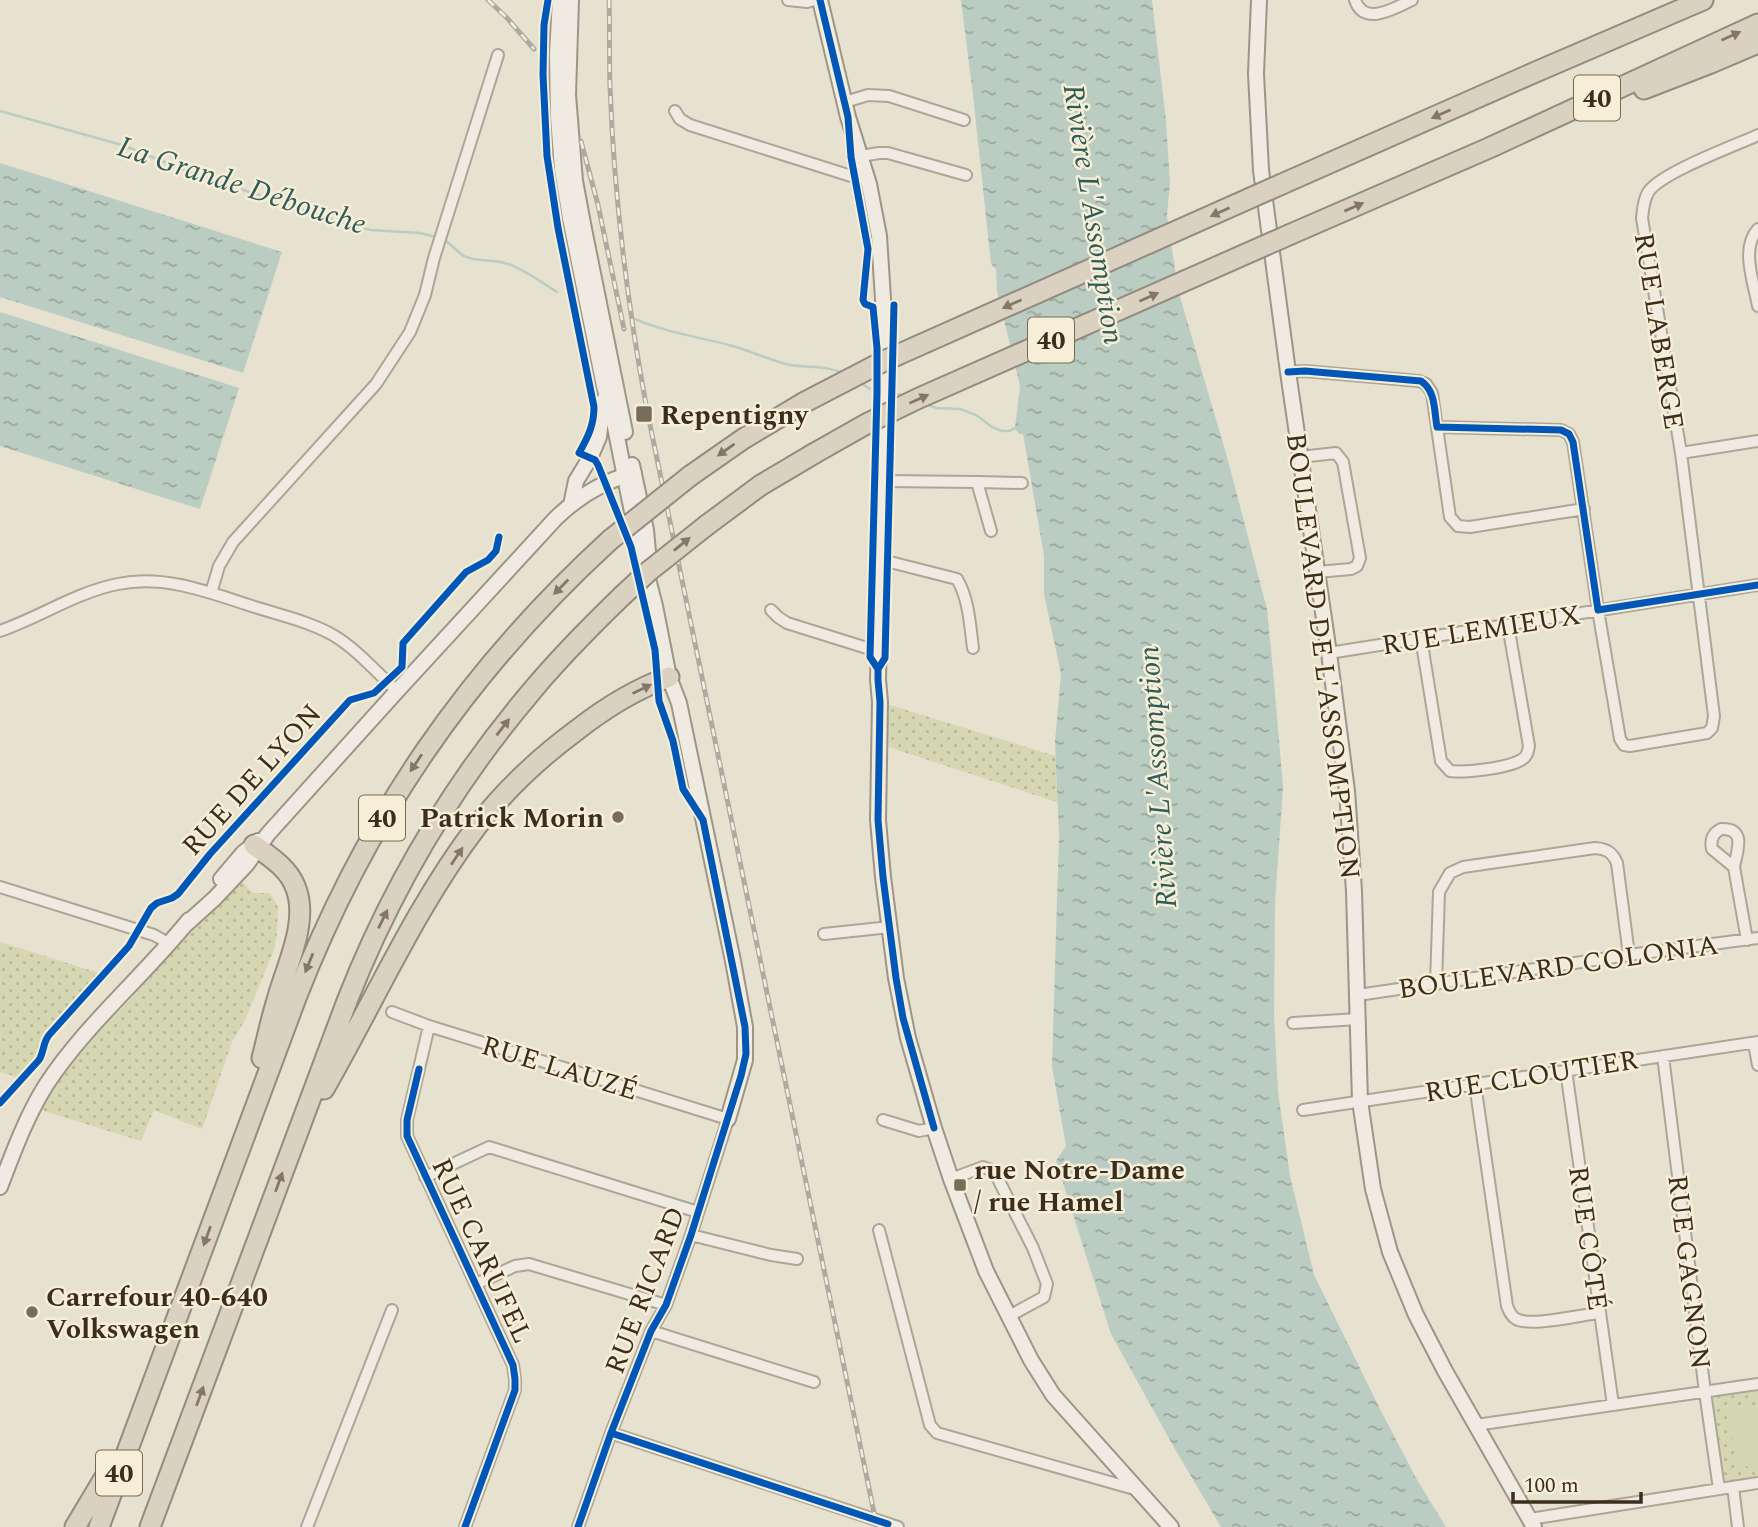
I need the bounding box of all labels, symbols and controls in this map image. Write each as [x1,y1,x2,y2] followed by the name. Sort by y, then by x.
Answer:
[1721,30,1742,41] one-way arrow
[1574,76,1620,120] road number: 40
[1050,81,1136,348] water label: Rivière L'Assomption
[1431,108,1451,120] one-way arrow
[111,124,372,248] water label: La Grande Débouche
[1344,201,1365,212] one-way arrow
[1210,206,1230,218] one-way arrow
[1622,230,1695,433] street label: RUE LABERGE
[1139,291,1159,303] one-way arrow
[1002,298,1022,310] one-way arrow
[1028,318,1074,362] road number: 40
[909,393,929,405] one-way arrow
[660,394,810,437] place label: Repentigny
[634,404,654,424] marker: Repentigny
[1274,430,1371,882] street label: BOULEVARD DE L'ASSOMPTION
[717,443,735,457] one-way arrow
[673,536,691,551] one-way arrow
[552,579,569,596] one-way arrow
[1379,594,1584,667] street label: RUE LEMIEUX
[1126,644,1190,910] water label: Rivière L'Assomption
[632,683,652,694] one-way arrow
[172,694,333,866] street label: RUE DE LYON
[496,718,511,736] one-way arrow
[410,753,423,773] one-way arrow
[359,796,405,840] road number: 40
[420,797,604,840] place label: Patrick Morin
[610,809,626,825] marker: Patrick Morin
[450,846,463,866] one-way arrow
[377,909,388,929] one-way arrow
[1395,924,1721,1011] street label: BOULEVARD COLONIA
[304,953,315,974] one-way arrow
[476,1024,643,1113] street label: RUE LAUZÉ
[1421,1038,1641,1115] street label: RUE CLOUTIER
[974,1149,1185,1224] place label: rue Notre-Dame / rue Hamel
[420,1151,543,1351] street label: RUE CARUFEL
[1556,1163,1619,1313] street label: RUE CÔTÉ
[274,1172,285,1193] one-way arrow
[1655,1172,1722,1372] street label: RUE GAGNON
[952,1177,968,1193] marker: rue Notre-Dame / rue Hamel
[594,1201,697,1381] street label: RUE RICARD
[201,1225,212,1246] one-way arrow
[46,1276,268,1351] place label: Carrefour 40-640 Volkswagen
[24,1304,40,1320] marker: Carrefour 40-640 Volkswagen
[194,1385,205,1406] one-way arrow
[96,1450,142,1496] road number: 40
[1513,1460,1641,1504] scale bar
[1524,1470,1579,1502] text: 100 m

